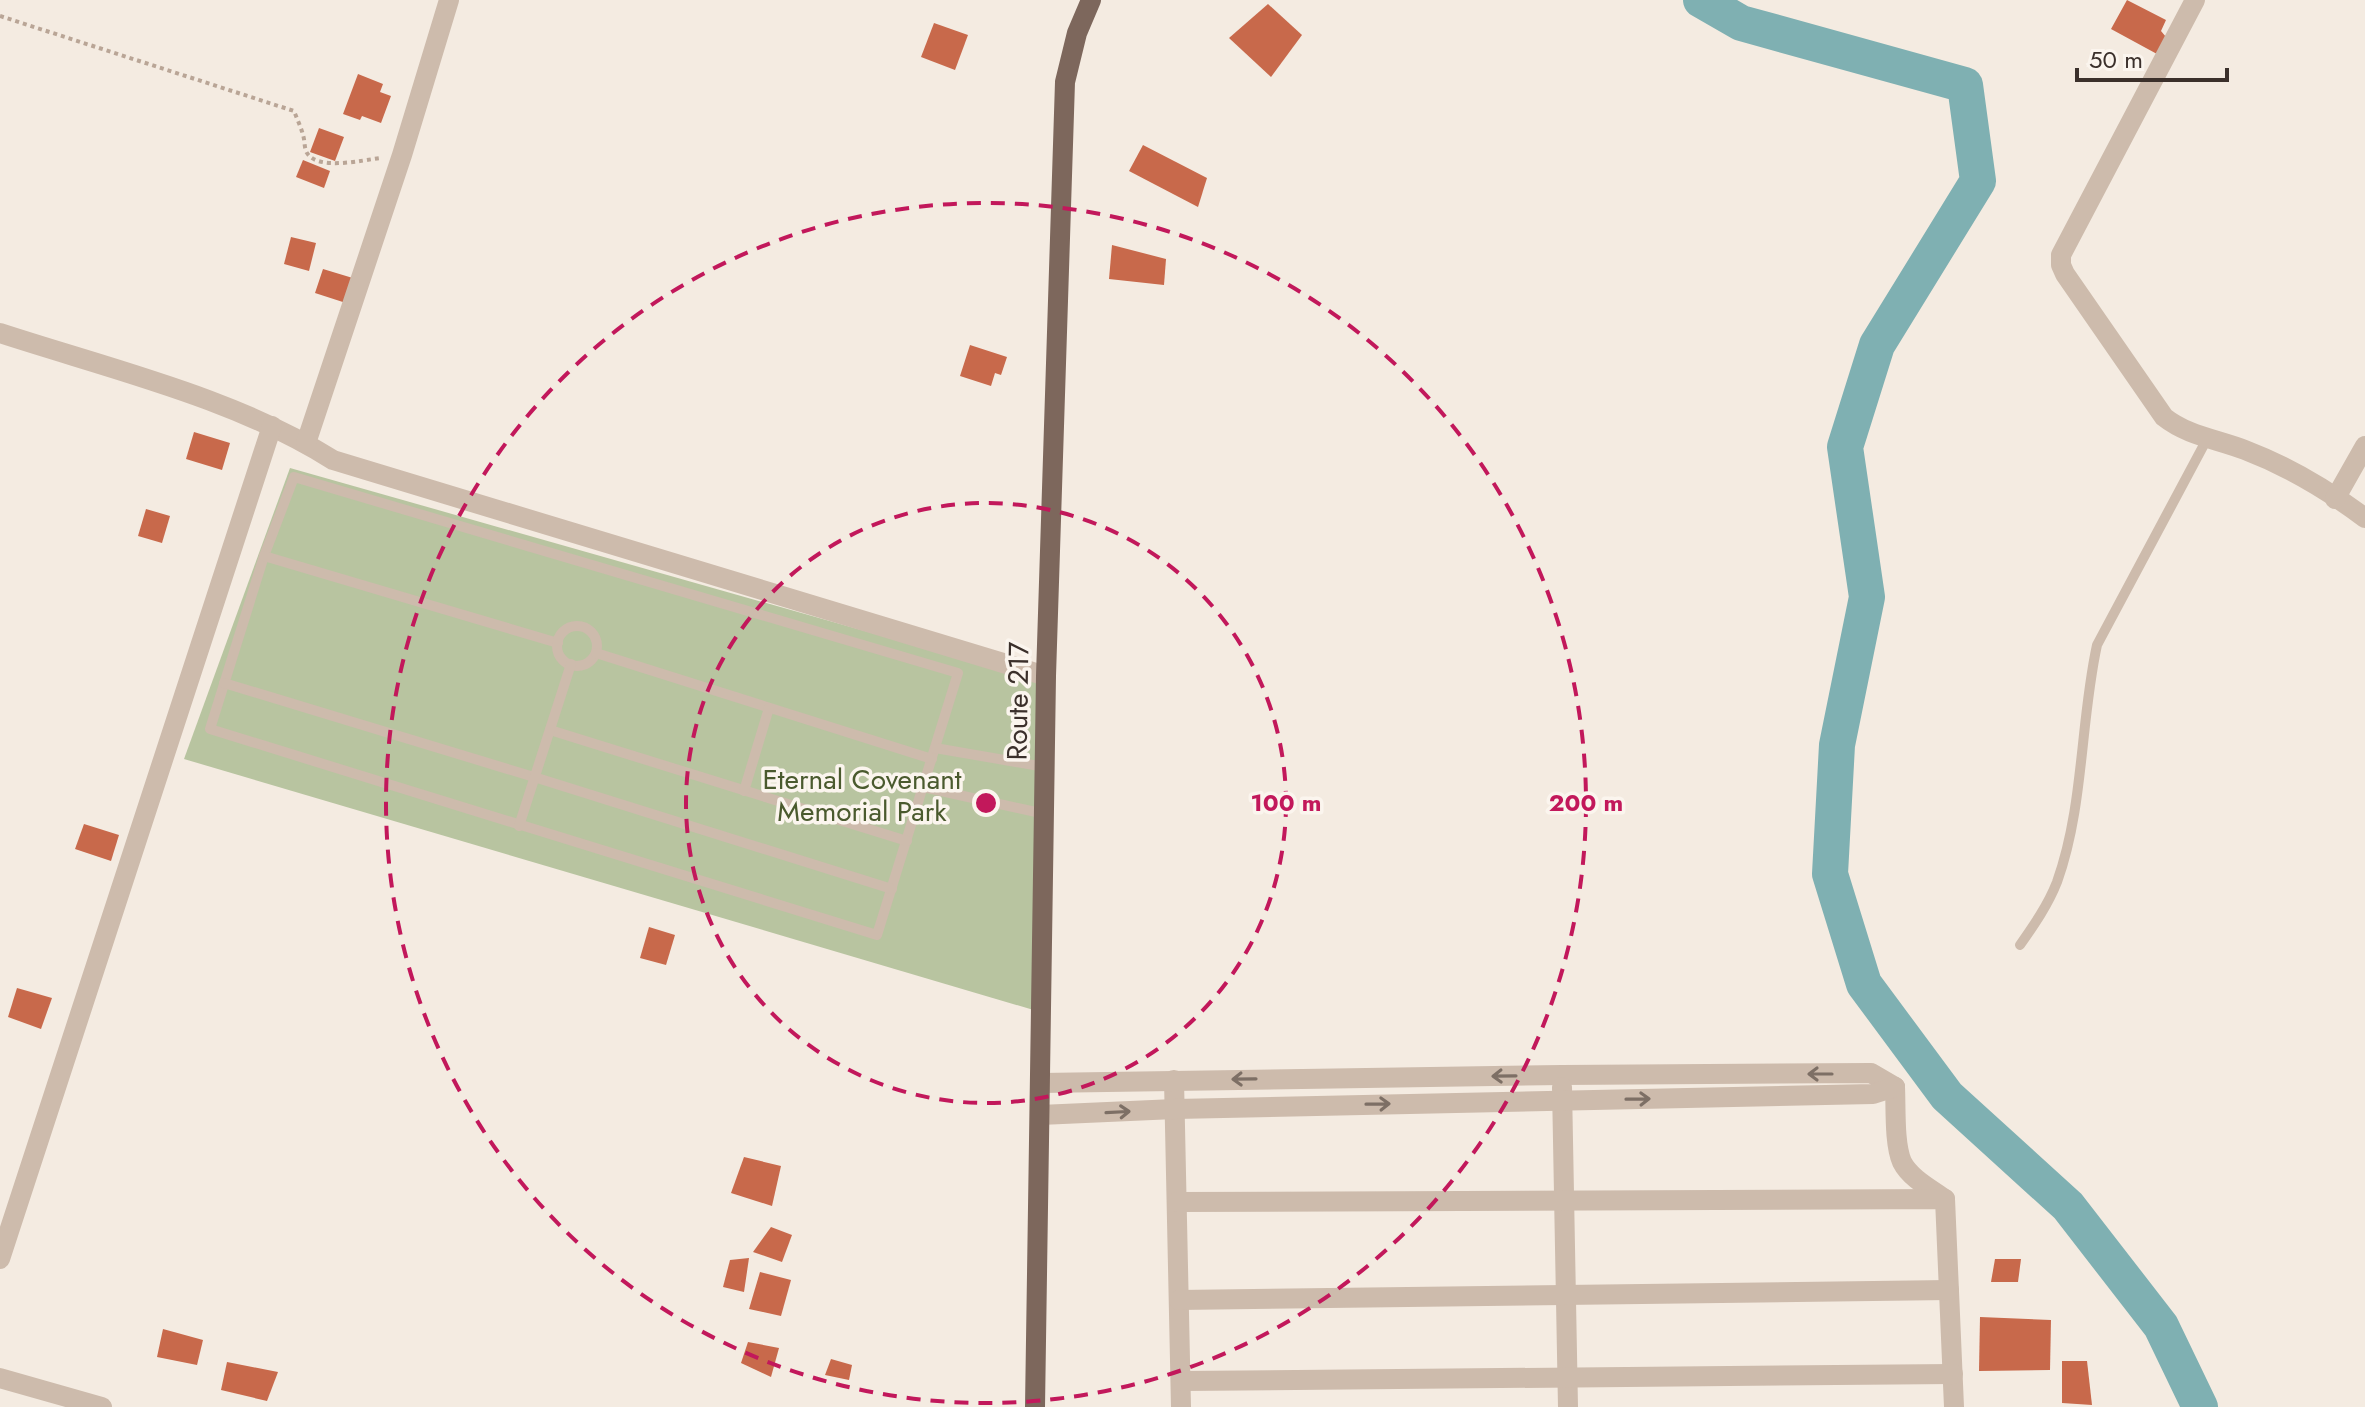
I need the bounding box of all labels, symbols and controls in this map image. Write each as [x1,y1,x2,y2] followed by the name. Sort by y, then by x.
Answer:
[2077,32,2227,82] scale bar
[2089,42,2143,77] text: 50 m
[996,641,1040,761] street label: Route 217
[762,759,962,832] park label: Eternal Covenant Memorial Park
[1251,785,1321,820] text: 100 m
[1549,785,1623,820] text: 200 m
[972,789,1000,817] centre of rings
[1807,1066,1834,1082] one-way arrow
[1491,1068,1518,1083] one-way arrow
[1231,1071,1258,1087] one-way arrow
[1624,1091,1651,1106] one-way arrow
[1364,1097,1391,1112] one-way arrow
[1104,1104,1131,1119] one-way arrow

